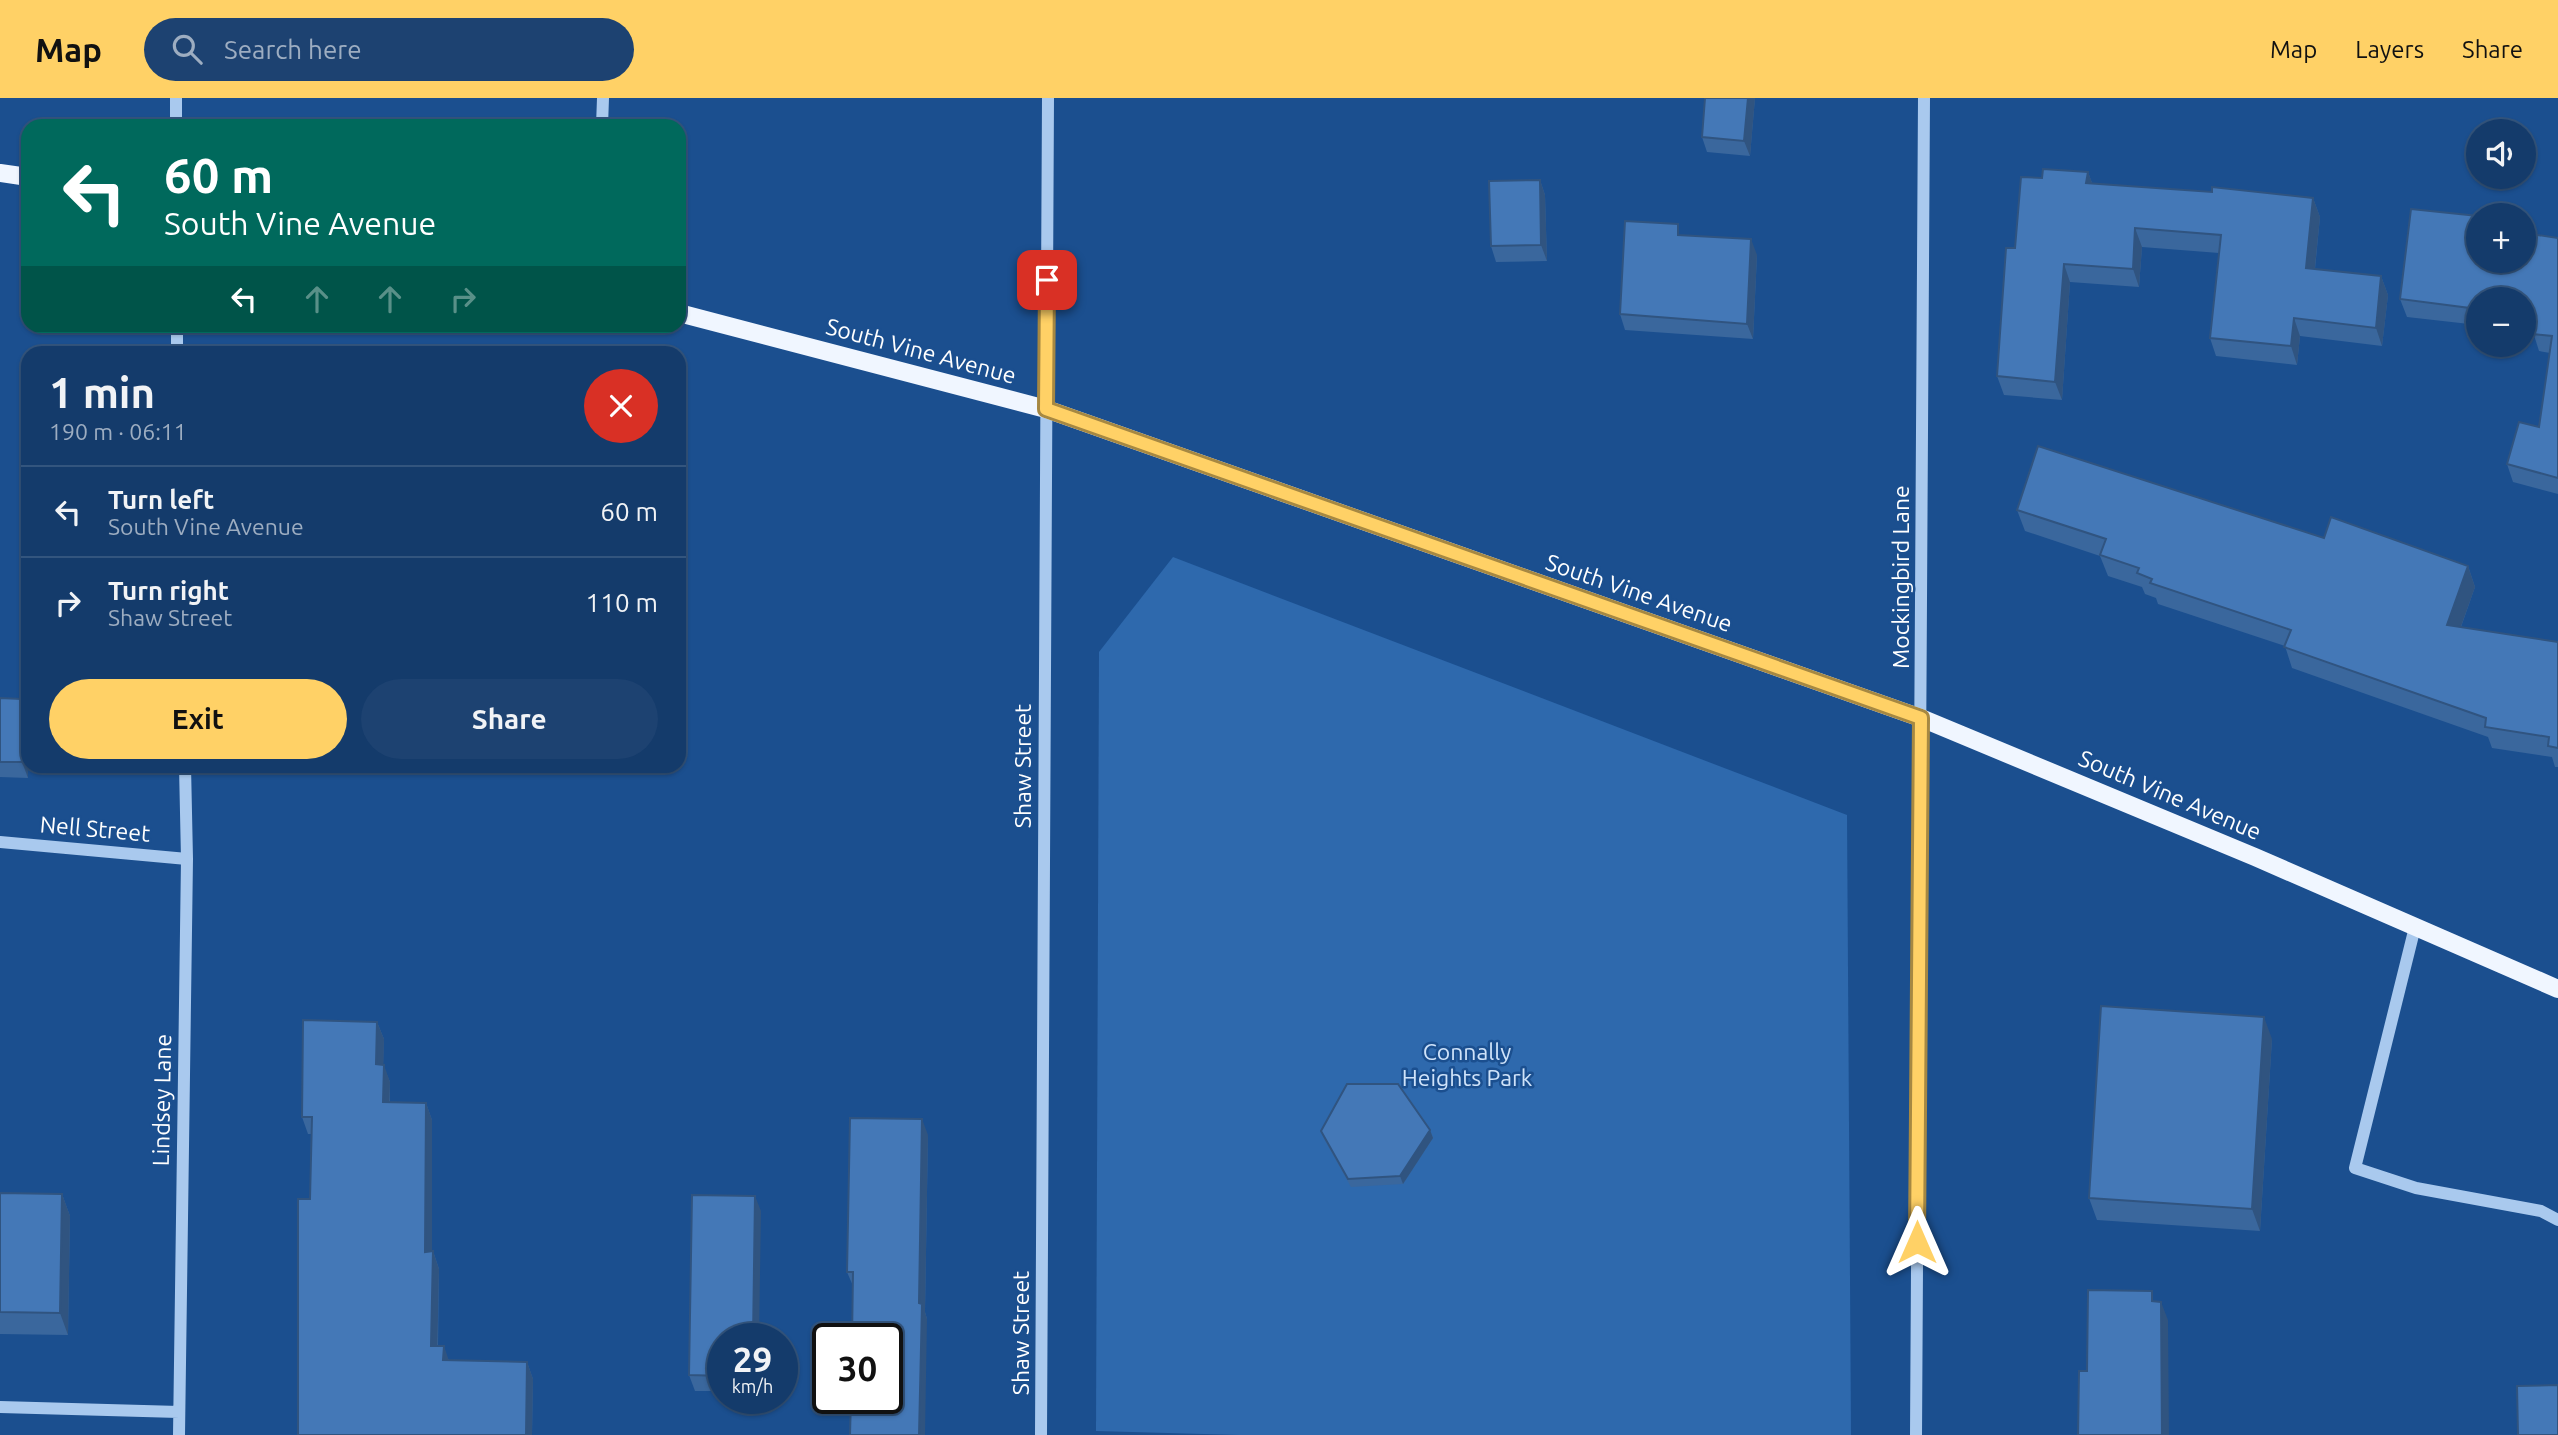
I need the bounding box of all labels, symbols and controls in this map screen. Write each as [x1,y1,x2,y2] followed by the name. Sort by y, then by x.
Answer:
[144,18,634,81] search box
[168,30,206,68] icon: search
[35,31,102,68] text: Map
[224,35,362,64] text: Search here
[2270,36,2317,63] text: Map
[2355,36,2424,63] text: Layers
[2462,36,2523,63] text: Share
[2466,119,2536,357] map controls
[2466,119,2536,189] button: sound
[49,147,140,238] icon: left
[164,147,273,202] text: 60 m
[2466,203,2536,273] button: +
[164,205,436,241] text: South Vine Avenue
[1017,250,1077,310] pin
[1028,261,1066,299] icon: arrive
[225,280,263,318] icon: left
[298,280,336,318] icon: ahead
[371,280,409,318] icon: ahead
[444,280,482,318] icon: right
[2466,287,2536,357] button: −
[823,313,1019,388] street label: South Vine Avenue
[49,369,155,416] text: 1 min
[584,369,658,443] button: close
[49,419,187,444] text: 190 m · 06:11
[108,485,214,514] text: Turn left
[1888,485,1913,669] street label: Mockingbird Lane
[49,493,87,531] icon: left
[600,497,658,526] text: 60 m
[108,514,304,539] text: South Vine Avenue
[1543,549,1736,636] street label: South Vine Avenue
[108,576,229,605] text: Turn right
[49,584,87,622] icon: right
[586,588,658,617] text: 110 m
[108,605,232,630] text: Shaw Street
[49,679,347,759] button: Exit
[361,679,658,759] button: Share
[1010,704,1035,828] street label: Shaw Street
[2075,745,2265,844] street label: South Vine Avenue
[39,811,151,846] street label: Nell Street
[148,1034,175,1166] street label: Lindsey Lane
[1402,1039,1533,1090] park label: Connally Heights Park
[1880,1205,1954,1279] position arrow
[1008,1271,1033,1395] street label: Shaw Street
[812,1323,903,1414] speed limit sign: 30
[733,1339,772,1379] text: 29
[732,1376,773,1396] text: km/h

